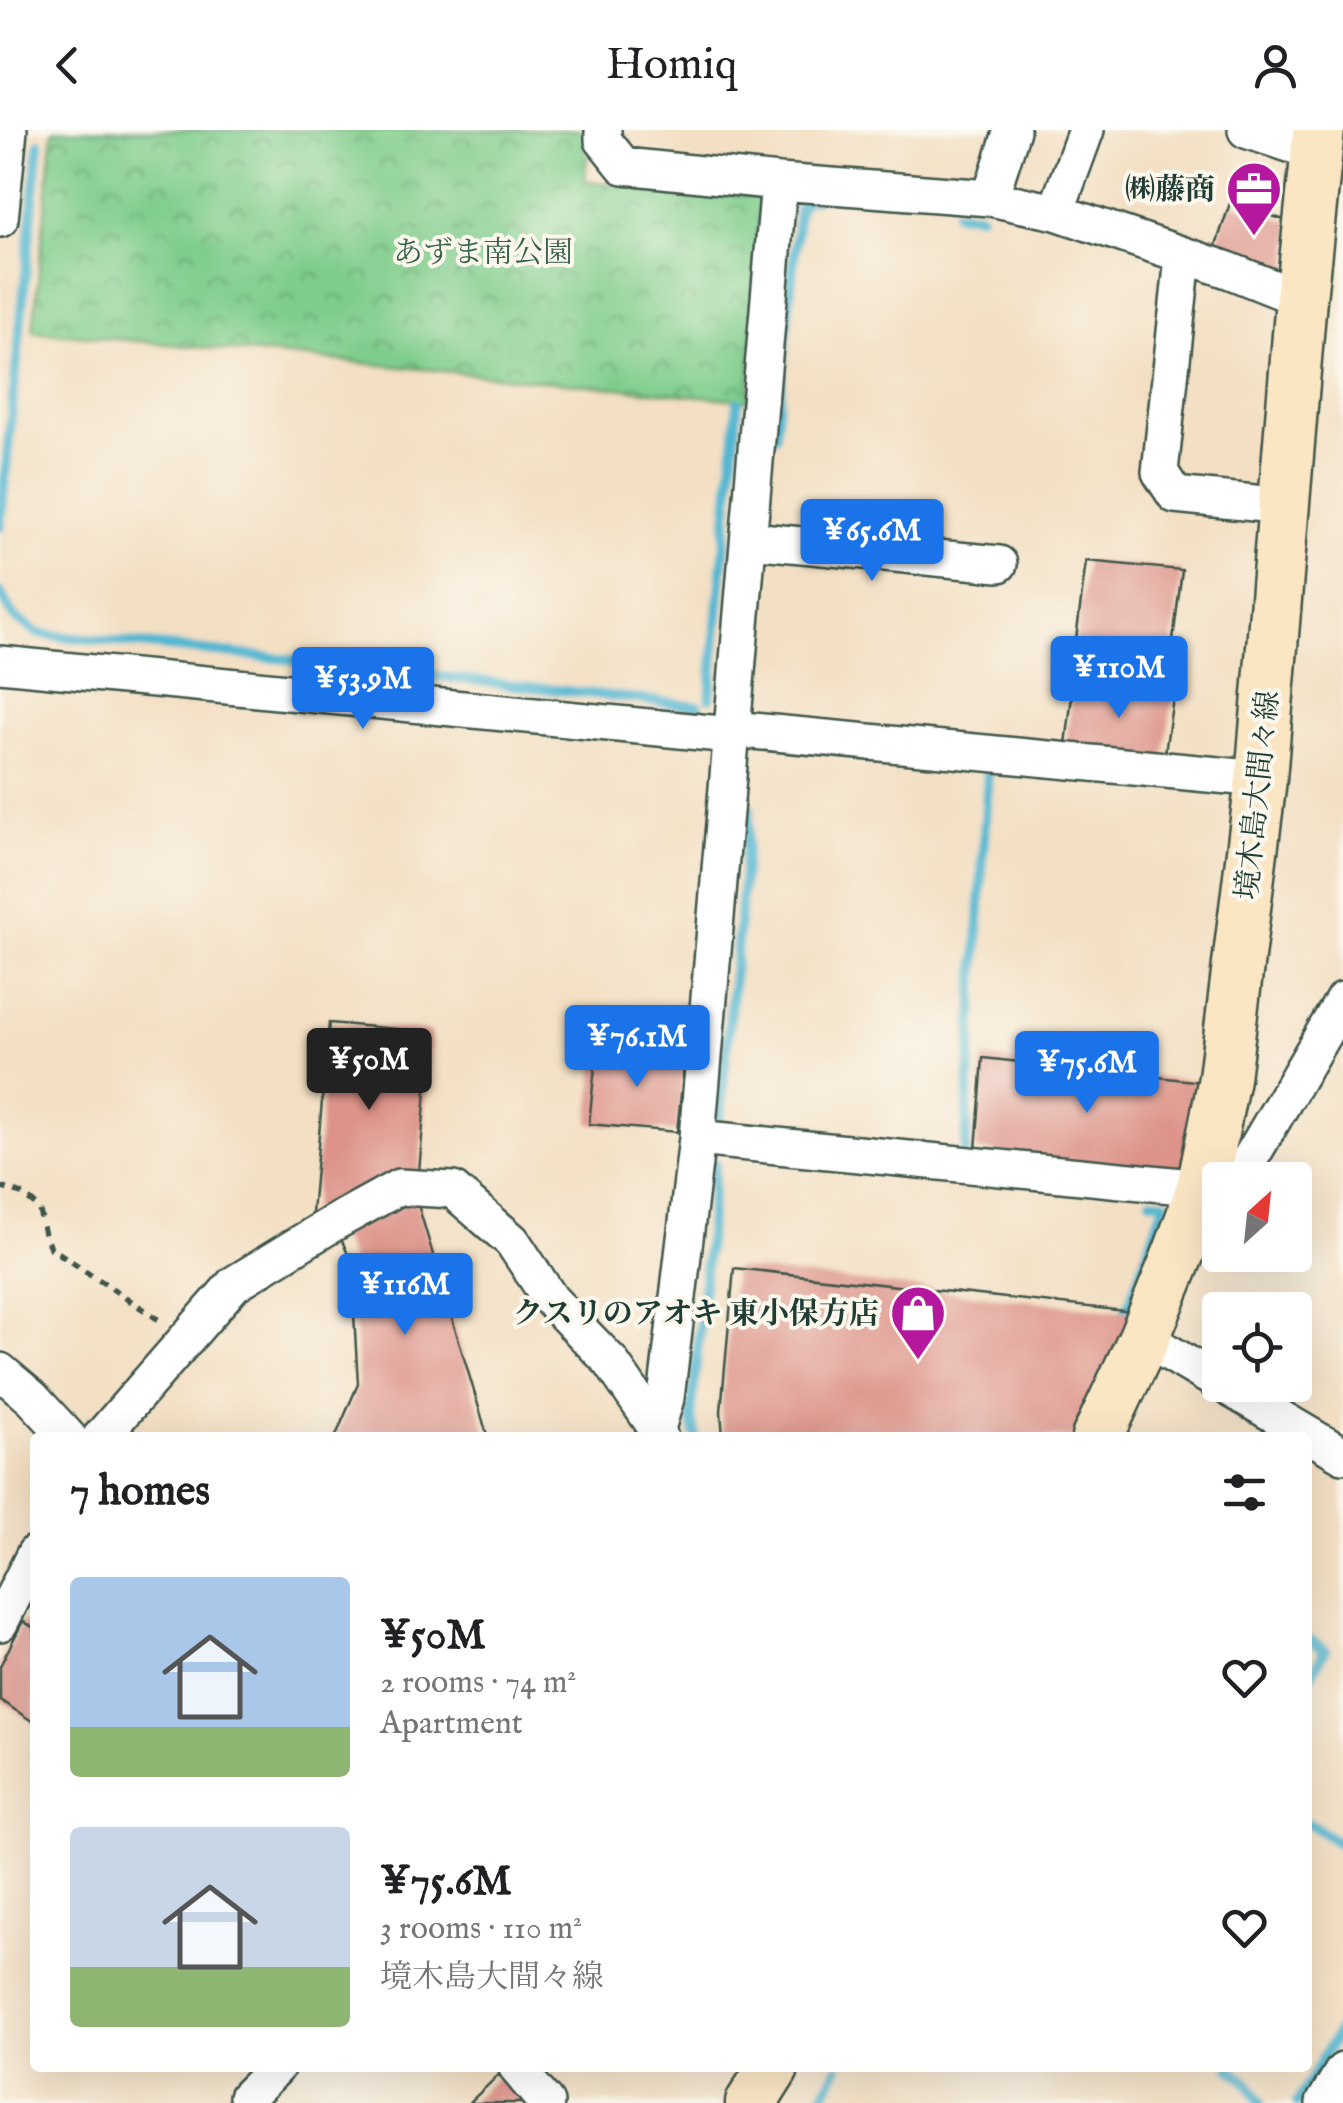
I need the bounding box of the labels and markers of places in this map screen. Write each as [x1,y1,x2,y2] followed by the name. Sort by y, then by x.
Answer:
[1224,159,1284,238] office icon: ㈱藤商
[1125,172,1215,210] place label: ㈱藤商
[791,499,953,584] pin: ¥65.6M
[1049,636,1189,721] pin: ¥110M
[282,647,444,732] pin: ¥53.9M
[556,1005,718,1090] pin: ¥76.1M
[310,1028,428,1113] pin: ¥50M
[1006,1031,1168,1116] pin: ¥75.6M
[335,1253,475,1338] pin: ¥116M
[888,1283,948,1362] shop icon: クスリのアオキ 東小保方店
[513,1296,879,1334] place label: クスリのアオキ 東小保方店

